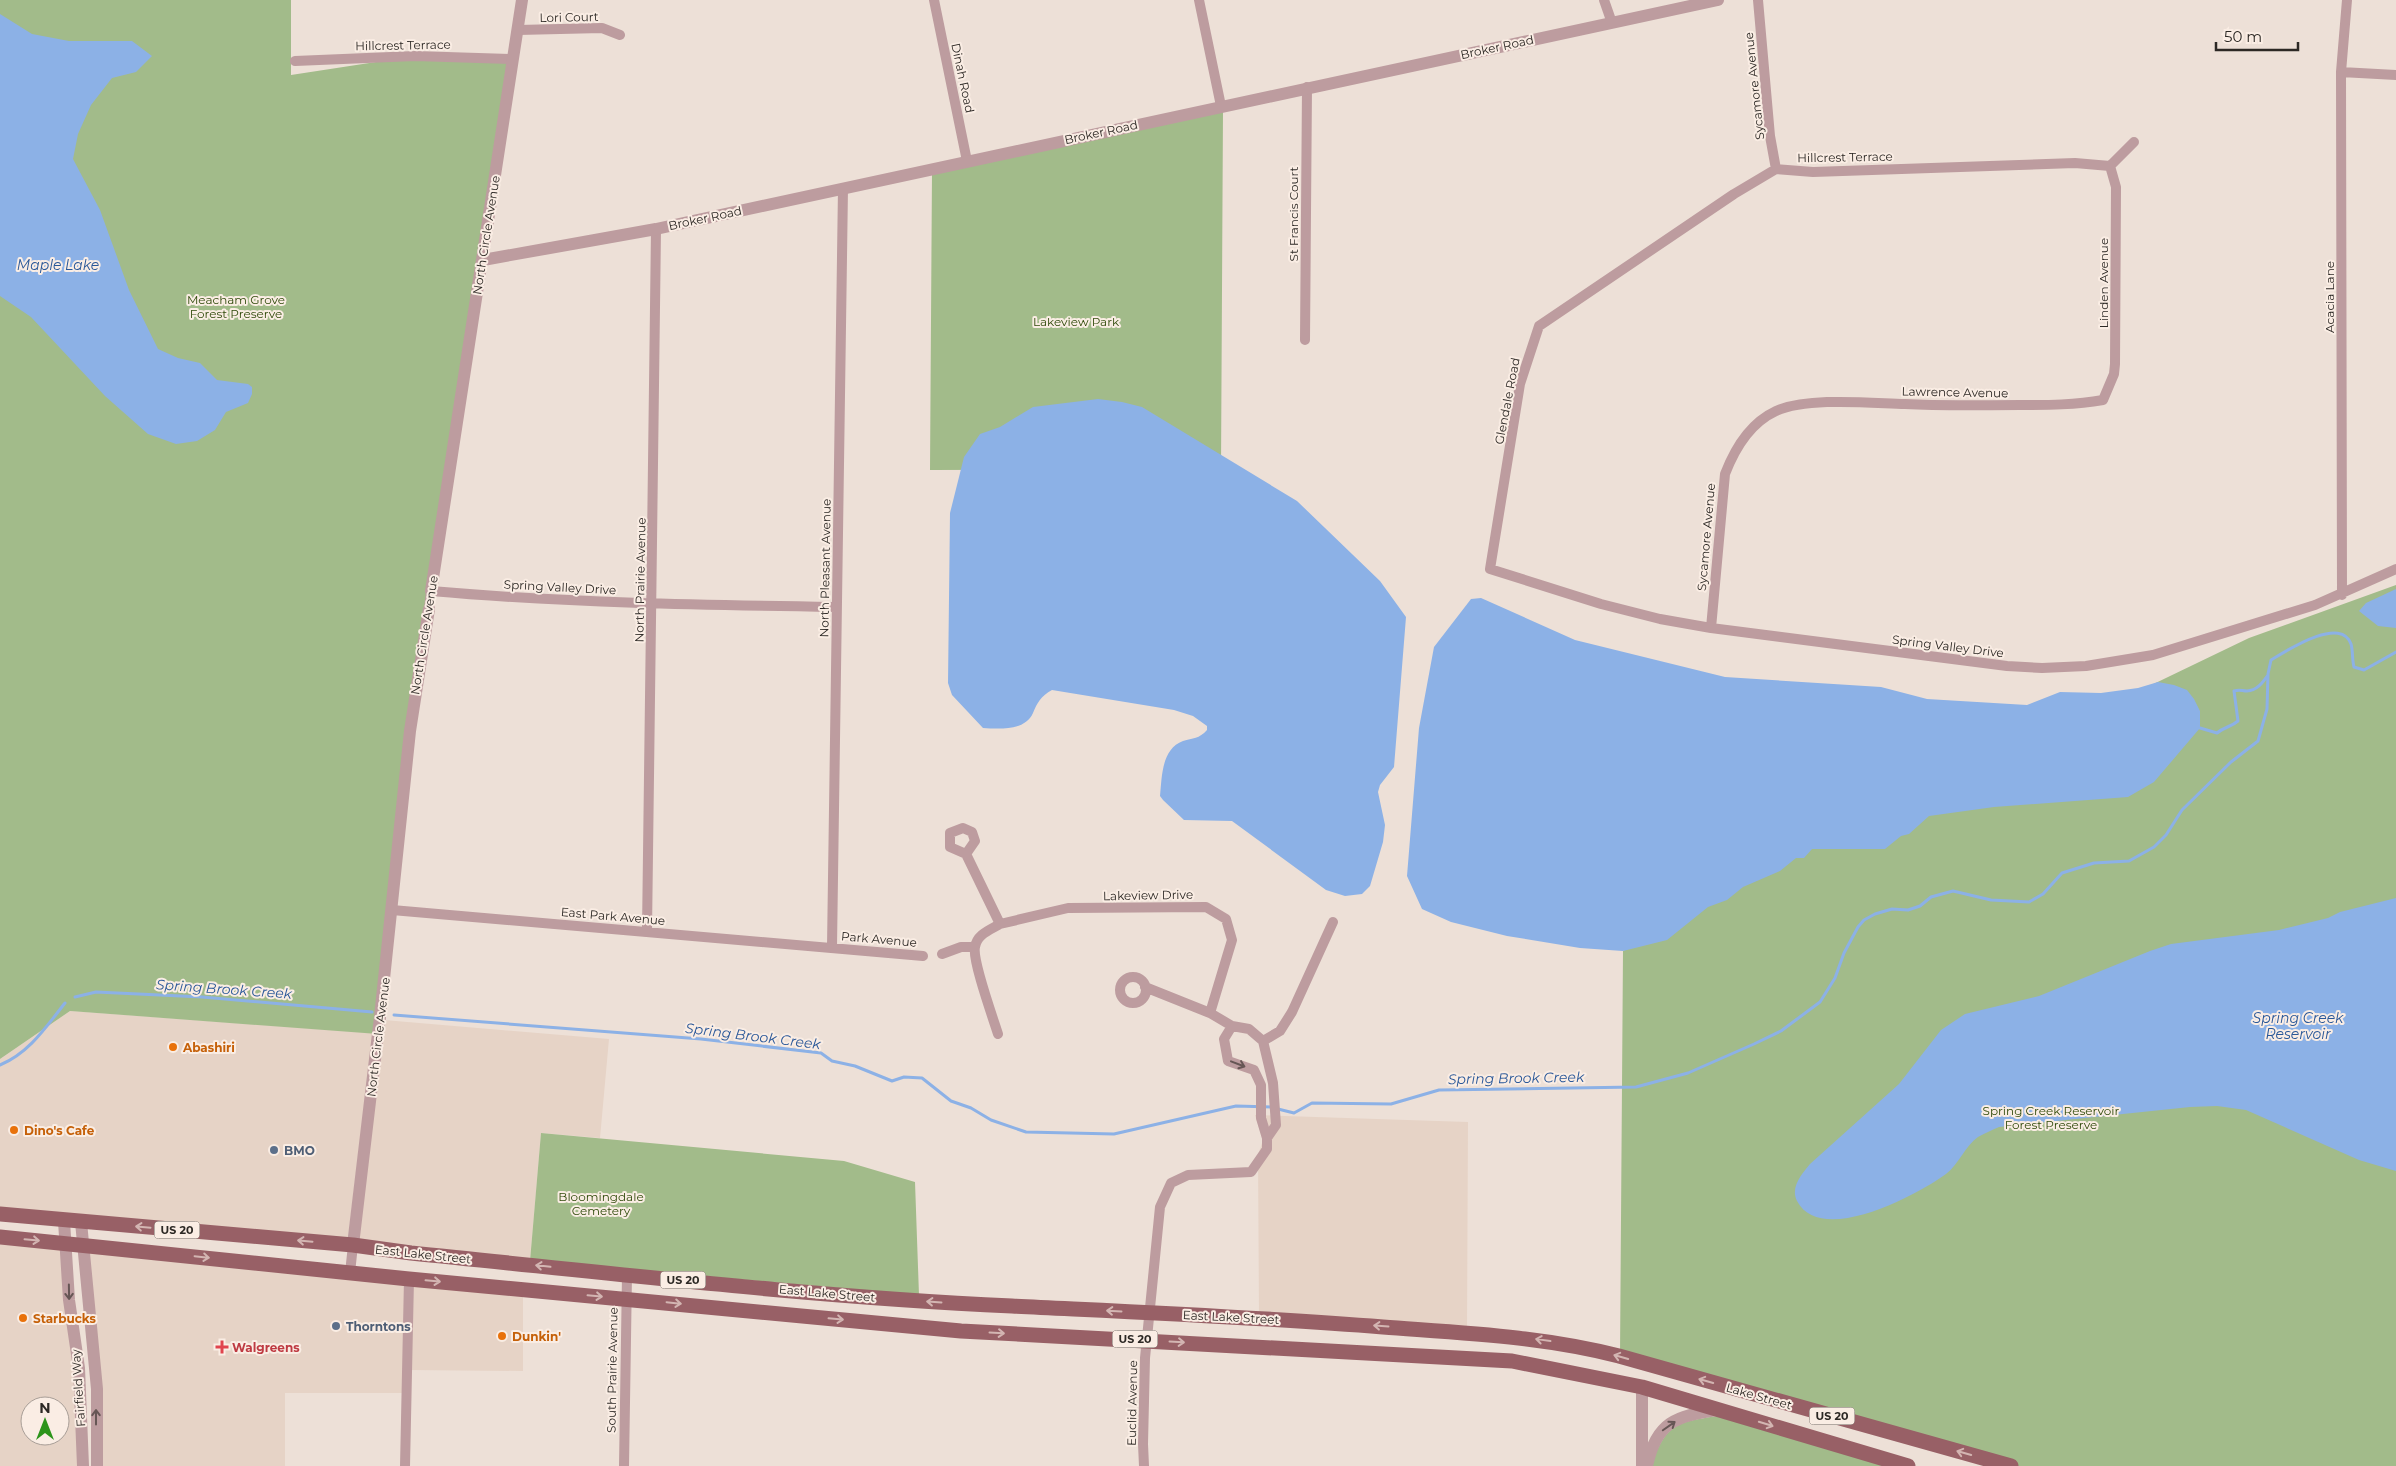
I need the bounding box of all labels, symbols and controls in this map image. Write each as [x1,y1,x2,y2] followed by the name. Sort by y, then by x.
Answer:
[539,9,599,25] street label: Lori Court
[2216,20,2298,52] scale bar
[2224,27,2262,46] text: 50 m
[1741,31,1767,141] street label: Sycamore Avenue
[1459,32,1535,62] street label: Broker Road
[355,37,451,53] street label: Hillcrest Terrace
[948,42,978,114] street label: Dinah Road
[1063,117,1139,147] street label: Broker Road
[1797,149,1893,165] street label: Hillcrest Terrace
[1286,166,1301,261] street label: St Francis Court
[469,174,503,296] street label: North Circle Avenue
[667,203,743,233] street label: Broker Road
[2096,238,2111,328] street label: Linden Avenue
[17,256,99,274] water label: Maple Lake
[2322,261,2337,333] street label: Acacia Lane
[187,292,285,321] park label: Meacham Grove Forest Preserve
[1033,314,1120,329] park label: Lakeview Park
[1491,356,1523,446] street label: Glendale Road
[1901,384,2009,400] street label: Lawrence Avenue
[1694,482,1718,592] street label: Sycamore Avenue
[816,499,834,637] street label: North Pleasant Avenue
[631,517,649,643] street label: North Prairie Avenue
[407,574,441,696] street label: North Circle Avenue
[503,577,617,597] street label: Spring Valley Drive
[1891,632,2005,660] street label: Spring Valley Drive
[1103,887,1193,903] street label: Lakeview Drive
[560,904,666,928] street label: East Park Avenue
[841,928,917,950] street label: Park Avenue
[155,975,293,1003] water label: Spring Brook Creek
[363,976,393,1098] street label: North Circle Avenue
[2253,1009,2344,1043] water label: Spring Creek Reservoir
[684,1019,822,1053] water label: Spring Brook Creek
[182,1040,235,1055] place label: Abashiri
[167,1041,179,1053] marker: Abashiri
[1229,1060,1245,1069] one-way arrow
[1448,1068,1585,1088] water label: Spring Brook Creek
[1983,1103,2120,1132] park label: Spring Creek Reservoir Forest Preserve
[24,1123,95,1138] place label: Dino's Cafe
[8,1124,20,1136] marker: Dino's Cafe
[284,1143,315,1158] place label: BMO
[268,1144,280,1156] marker: BMO
[558,1189,644,1218] park label: Bloomingdale Cemetery
[154,1222,200,1238] road number: US 20
[135,1223,151,1232] one-way arrow
[24,1235,40,1245] one-way arrow
[297,1236,313,1246] one-way arrow
[374,1241,472,1267] street label: East Lake Street
[194,1253,210,1262] one-way arrow
[536,1261,552,1271] one-way arrow
[660,1272,706,1288] road number: US 20
[425,1276,441,1286] one-way arrow
[778,1281,876,1305] street label: East Lake Street
[64,1283,73,1299] one-way arrow
[587,1291,603,1301] one-way arrow
[926,1297,942,1306] one-way arrow
[666,1299,682,1308] one-way arrow
[1106,1306,1122,1316] one-way arrow
[603,1307,621,1433] street label: South Prairie Avenue
[1182,1307,1280,1327] street label: East Lake Street
[33,1311,96,1326] place label: Starbucks
[17,1312,29,1324] marker: Starbucks
[827,1314,843,1324] one-way arrow
[346,1319,411,1334] place label: Thorntons
[330,1320,342,1332] marker: Thorntons
[1373,1322,1389,1331] one-way arrow
[989,1328,1005,1337] one-way arrow
[512,1329,561,1344] place label: Dunkin'
[496,1330,508,1342] marker: Dunkin'
[1112,1330,1158,1348] road number: US 20
[1535,1335,1551,1345] one-way arrow
[1169,1337,1185,1346] one-way arrow
[232,1340,300,1355] place label: Walgreens
[216,1341,228,1353] marker: Walgreens
[68,1348,88,1427] street label: Fairfield Way
[1614,1351,1630,1361] one-way arrow
[1124,1360,1140,1446] street label: Euclid Avenue
[1699,1376,1715,1385] one-way arrow
[1724,1379,1794,1413] street label: Lake Street
[20,1396,70,1446] north arrow
[39,1399,51,1417] text: N
[1810,1408,1854,1424] road number: US 20
[91,1410,101,1426] one-way arrow
[1758,1419,1774,1429] one-way arrow
[1662,1420,1676,1431] one-way arrow
[1956,1448,1972,1457] one-way arrow

